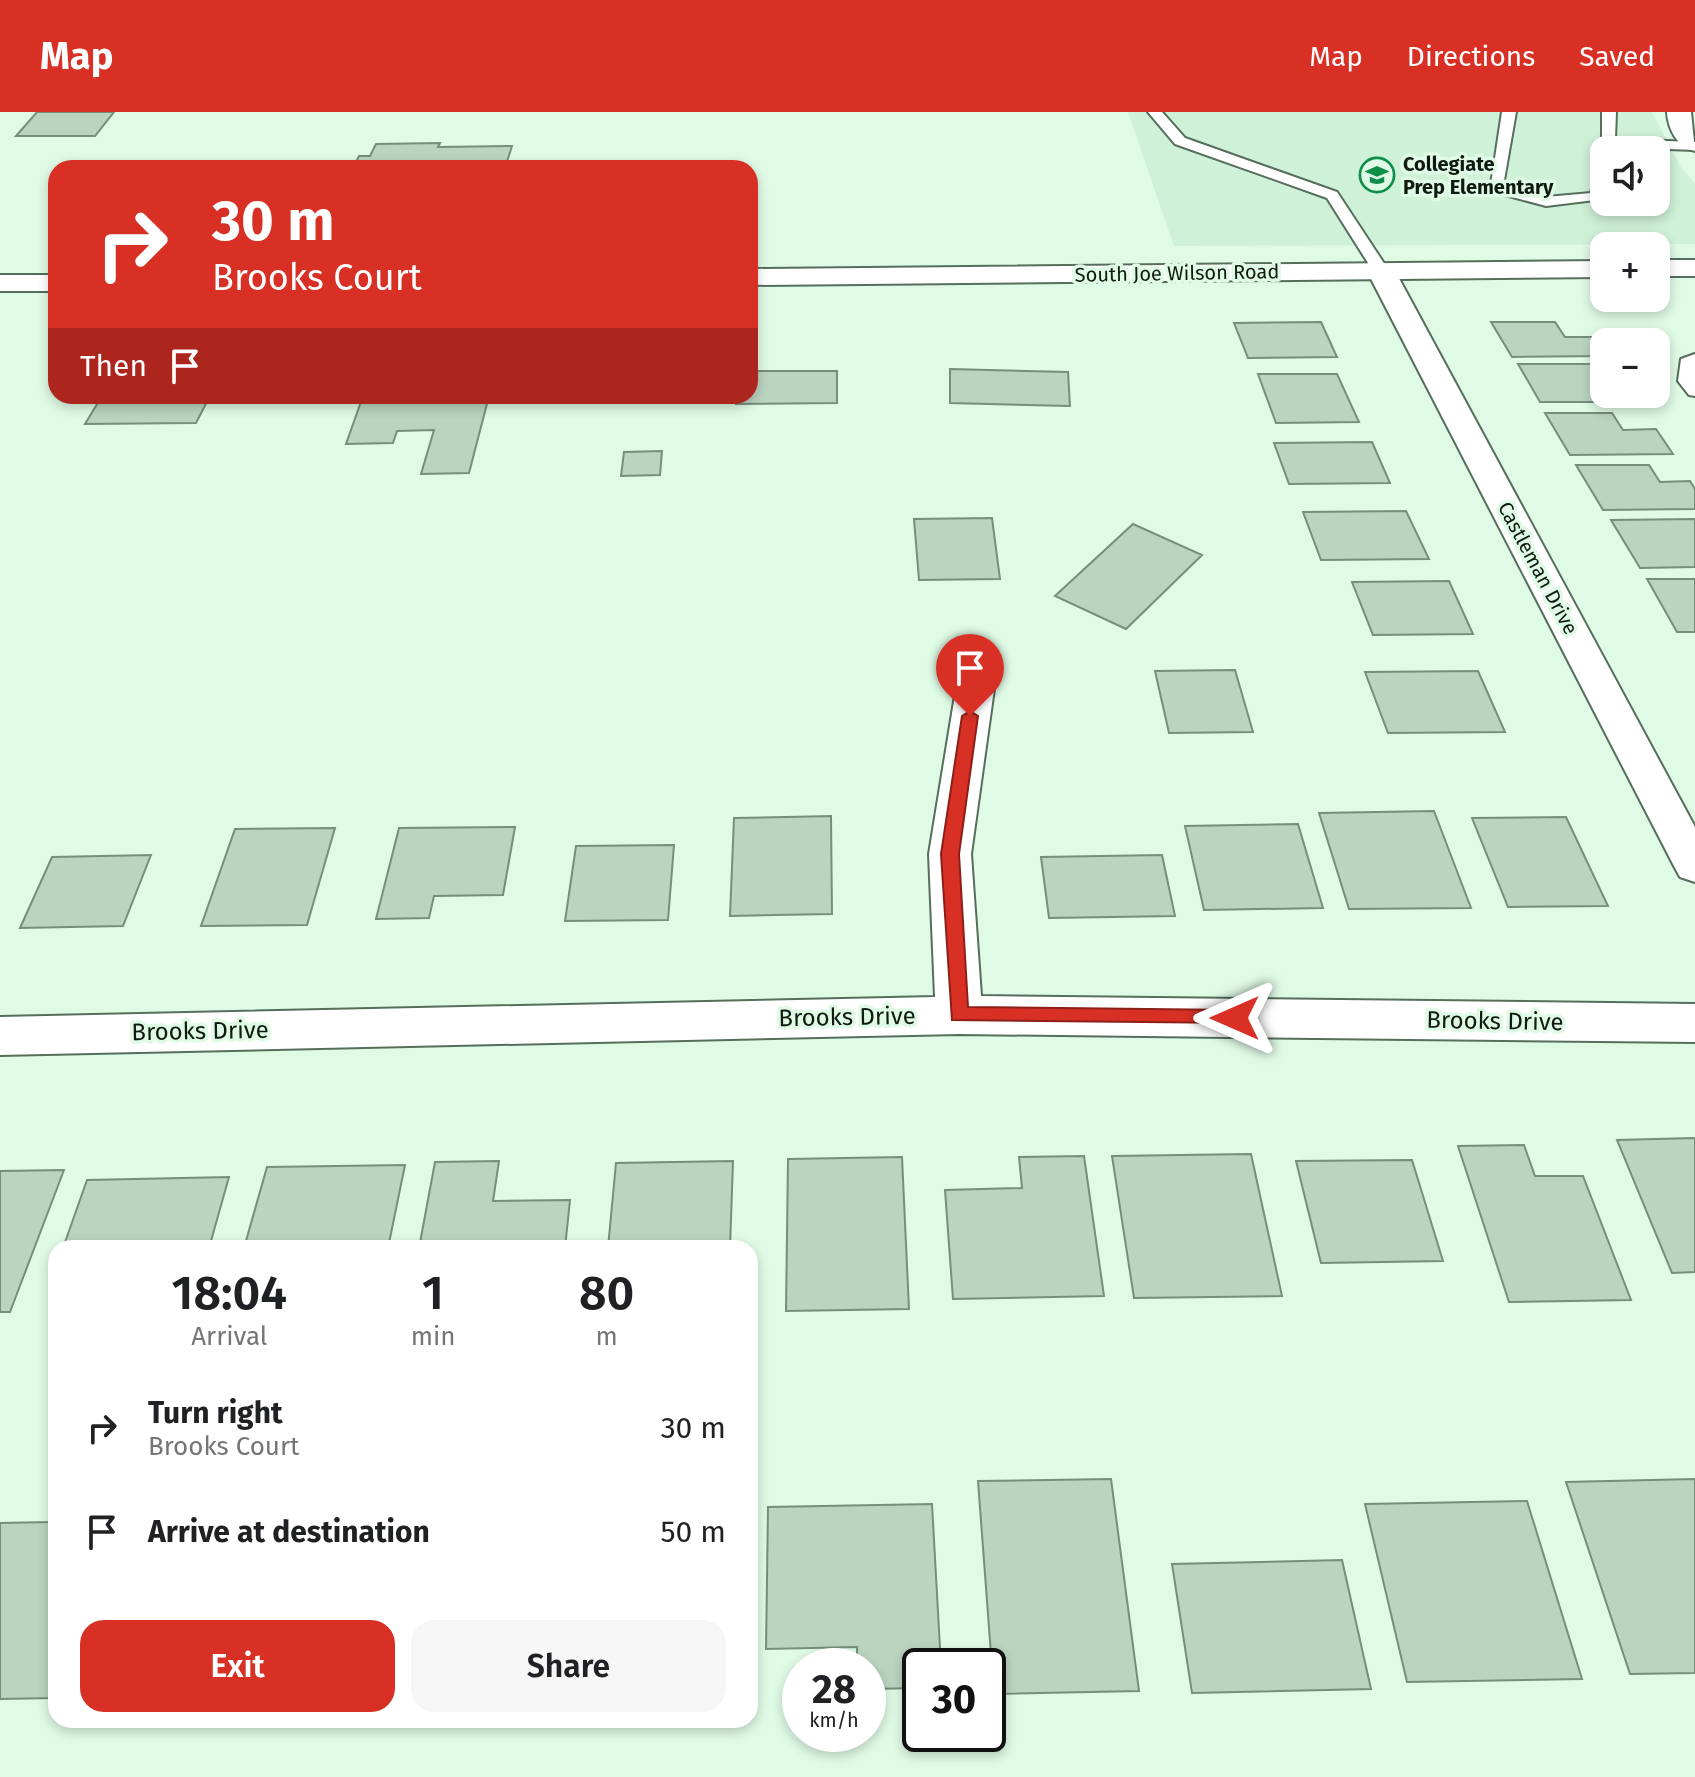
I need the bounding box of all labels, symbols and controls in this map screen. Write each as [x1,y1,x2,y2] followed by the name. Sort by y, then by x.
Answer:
[40,33,113,79] text: Map
[1309,40,1363,73] text: Map
[1407,40,1535,73] text: Directions
[1579,40,1655,73] text: Saved
[1590,136,1670,408] map controls
[1590,136,1670,216] button: sound
[1403,152,1554,199] place label: Collegiate Prep Elementary
[1358,156,1396,194] school or university icon: Collegiate Prep Elementary
[212,188,334,255] text: 30 m
[80,192,184,296] icon: right
[1590,232,1670,312] button: +
[212,256,422,300] text: Brooks Court
[1074,259,1280,287] street label: South Joe Wilson Road
[1590,328,1670,408] button: −
[163,344,207,388] icon: arrive
[80,348,147,384] text: Then
[1493,498,1583,638] street label: Castleman Drive
[936,634,1004,716] pin
[948,646,992,690] icon: arrive
[1193,976,1277,1060] position arrow
[778,1002,916,1032] street label: Brooks Drive
[1426,1006,1564,1036] street label: Brooks Drive
[131,1016,269,1046] street label: Brooks Drive
[172,1264,287,1322] text: 18:04
[422,1264,444,1322] text: 1
[579,1264,634,1322] text: 80
[191,1321,267,1352] text: Arrival
[411,1321,455,1352] text: min
[596,1321,618,1352] text: m
[148,1395,283,1431] text: Turn right
[80,1406,124,1450] icon: right
[661,1410,726,1446] text: 30 m
[148,1431,299,1462] text: Brooks Court
[80,1510,124,1554] icon: arrive
[148,1514,430,1550] text: Arrive at destination
[661,1514,726,1550] text: 50 m
[80,1620,395,1712] button: Exit
[411,1620,726,1712] button: Share
[902,1648,1006,1752] speed limit sign: 30
[812,1666,856,1714] text: 28
[809,1708,859,1732] text: km/h

